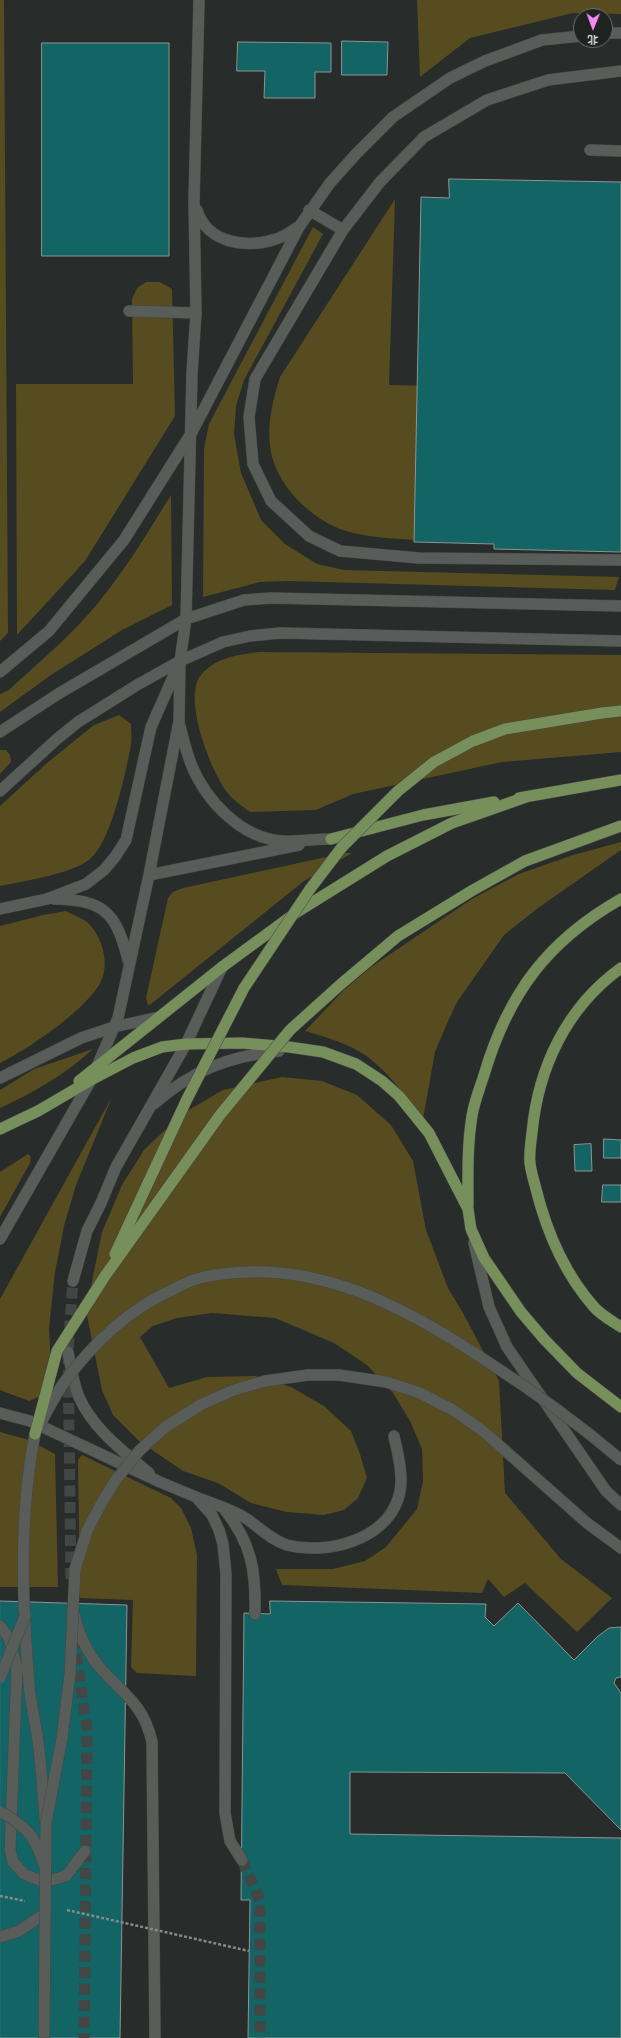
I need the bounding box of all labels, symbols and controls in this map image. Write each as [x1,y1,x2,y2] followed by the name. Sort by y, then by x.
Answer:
[573,8,613,48] north arrow
[587,33,598,46] text: 北

